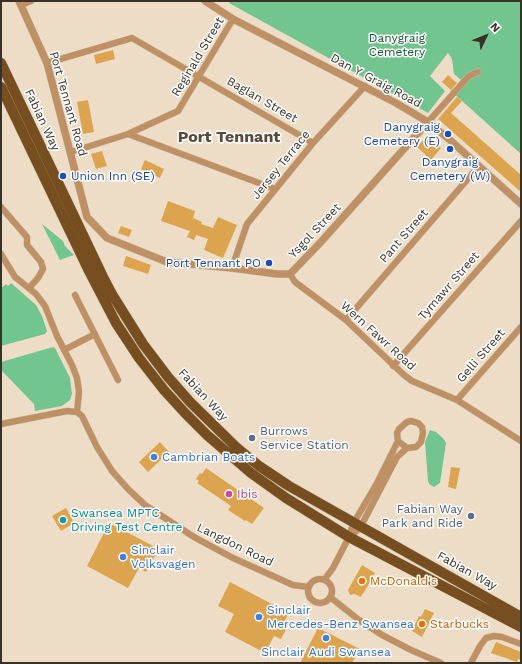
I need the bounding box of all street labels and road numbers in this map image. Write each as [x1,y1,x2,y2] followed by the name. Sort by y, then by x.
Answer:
[169,15,227,99] street label: Reginald Street
[46,50,90,158] street label: Port Tennant Road
[328,51,424,111] street label: Dan Y Graig Road
[224,74,300,126] street label: Baglan Street
[21,87,63,153] street label: Fabian Way
[249,128,313,202] street label: Jersey Terrace
[286,201,344,261] street label: Ysgol Street
[377,206,431,266] street label: Pant Street
[415,249,483,323] street label: Tymawr Street
[337,298,419,374] street label: Wern Fawr Road
[454,326,508,386] street label: Gelli Street
[175,366,231,424] street label: Fabian Way
[194,520,276,570] street label: Langdon Road
[435,549,499,593] street label: Fabian Way

